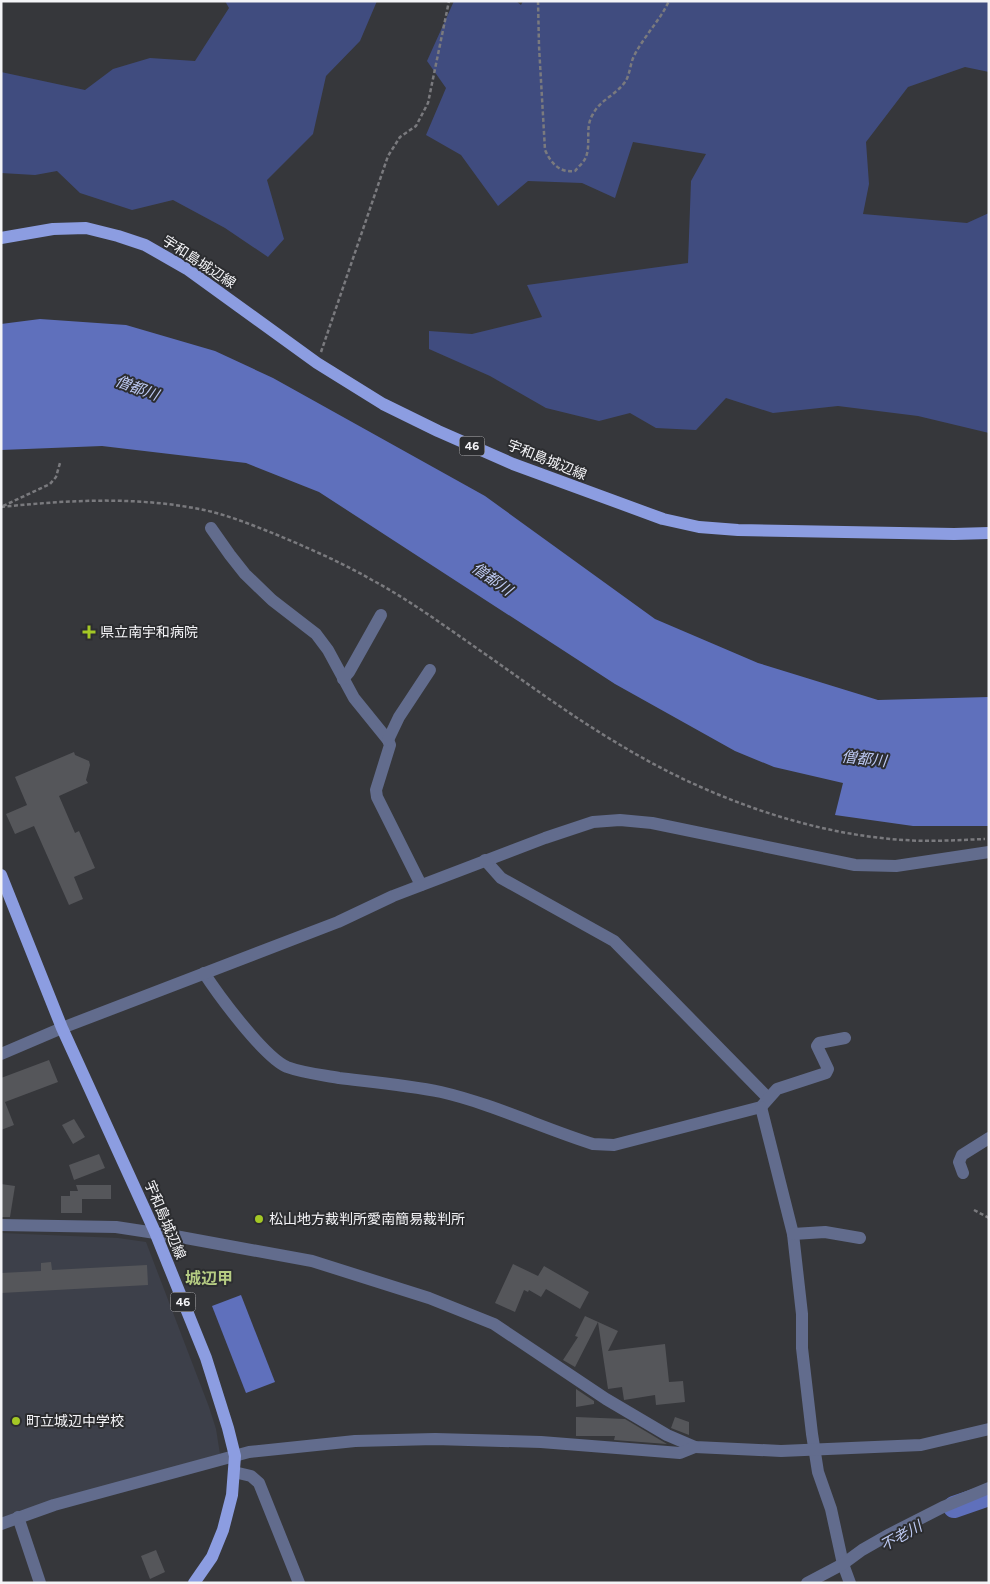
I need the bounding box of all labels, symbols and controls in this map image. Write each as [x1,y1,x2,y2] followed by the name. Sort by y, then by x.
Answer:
[159,232,239,292] street label: 宇和島城辺線
[113,372,163,405] water label: 僧都川
[460,436,484,456] road number: 46
[505,436,589,484] street label: 宇和島城辺線
[468,559,517,600] water label: 僧都川
[100,624,198,641] place label: 県立南宇和病院
[82,625,96,639] marker: 県立南宇和病院
[841,748,889,771] water label: 僧都川
[141,1178,189,1262] street label: 宇和島城辺線
[269,1211,465,1228] place label: 松山地方裁判所愛南簡易裁判所
[253,1213,265,1225] marker: 松山地方裁判所愛南簡易裁判所
[185,1269,233,1288] district label: 城辺甲
[170,1292,196,1311] road number: 46
[26,1413,124,1430] place label: 町立城辺中学校
[10,1415,22,1427] marker: 町立城辺中学校
[877,1516,927,1555] water label: 不老川

